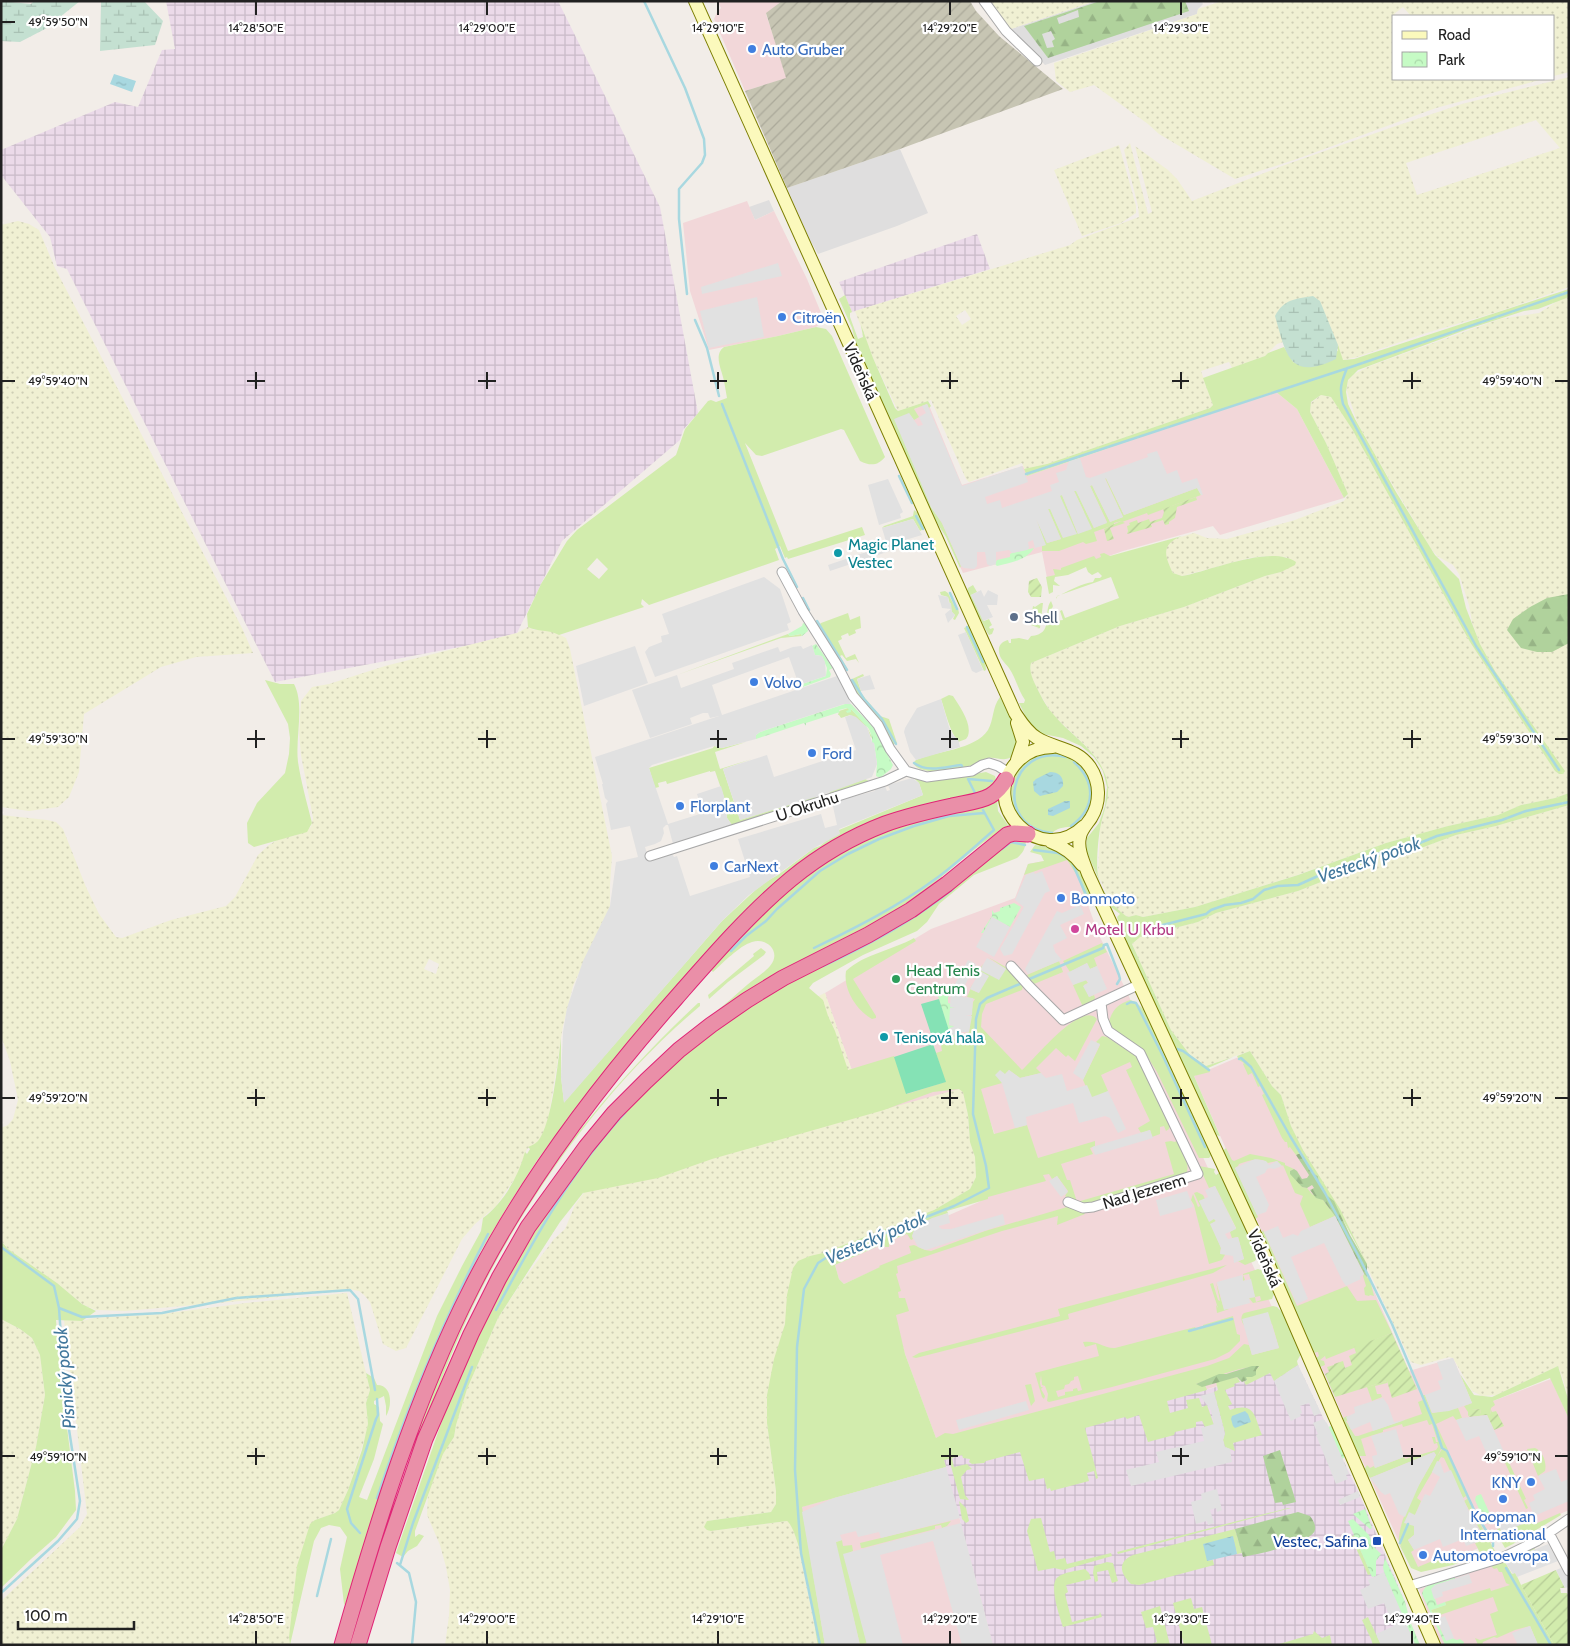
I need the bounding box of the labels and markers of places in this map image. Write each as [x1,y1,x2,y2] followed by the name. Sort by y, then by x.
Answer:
[762,40,845,59] place label: Auto Gruber
[746,43,758,55] marker: Auto Gruber
[792,308,842,327] place label: Citroën
[776,311,788,323] marker: Citroën
[848,535,935,572] place label: Magic Planet Vestec
[832,547,844,559] marker: Magic Planet Vestec
[1024,608,1058,627] place label: Shell
[1008,611,1020,623] marker: Shell
[764,673,802,692] place label: Volvo
[748,676,760,688] marker: Volvo
[822,744,852,763] place label: Ford
[806,747,818,759] marker: Ford
[690,797,751,816] place label: Florplant
[674,800,686,812] marker: Florplant
[724,857,779,876] place label: CarNext
[708,860,720,872] marker: CarNext
[1071,889,1135,908] place label: Bonmoto
[1055,892,1067,904] marker: Bonmoto
[1085,920,1174,939] place label: Motel U Krbu
[1069,923,1081,935] marker: Motel U Krbu
[906,961,980,998] place label: Head Tenis Centrum
[890,973,902,985] marker: Head Tenis Centrum
[894,1028,984,1047] place label: Tenisová hala
[878,1031,890,1043] marker: Tenisová hala
[1492,1473,1522,1492] place label: KNY
[1525,1476,1537,1488] marker: KNY
[1497,1493,1509,1505] marker: Koopman International
[1460,1507,1546,1544] place label: Koopman International
[1273,1532,1367,1551] place label: Vestec, Safina
[1371,1535,1383,1547] marker: Vestec, Safina
[1433,1546,1549,1565] place label: Automotoevropa
[1417,1549,1429,1561] marker: Automotoevropa

